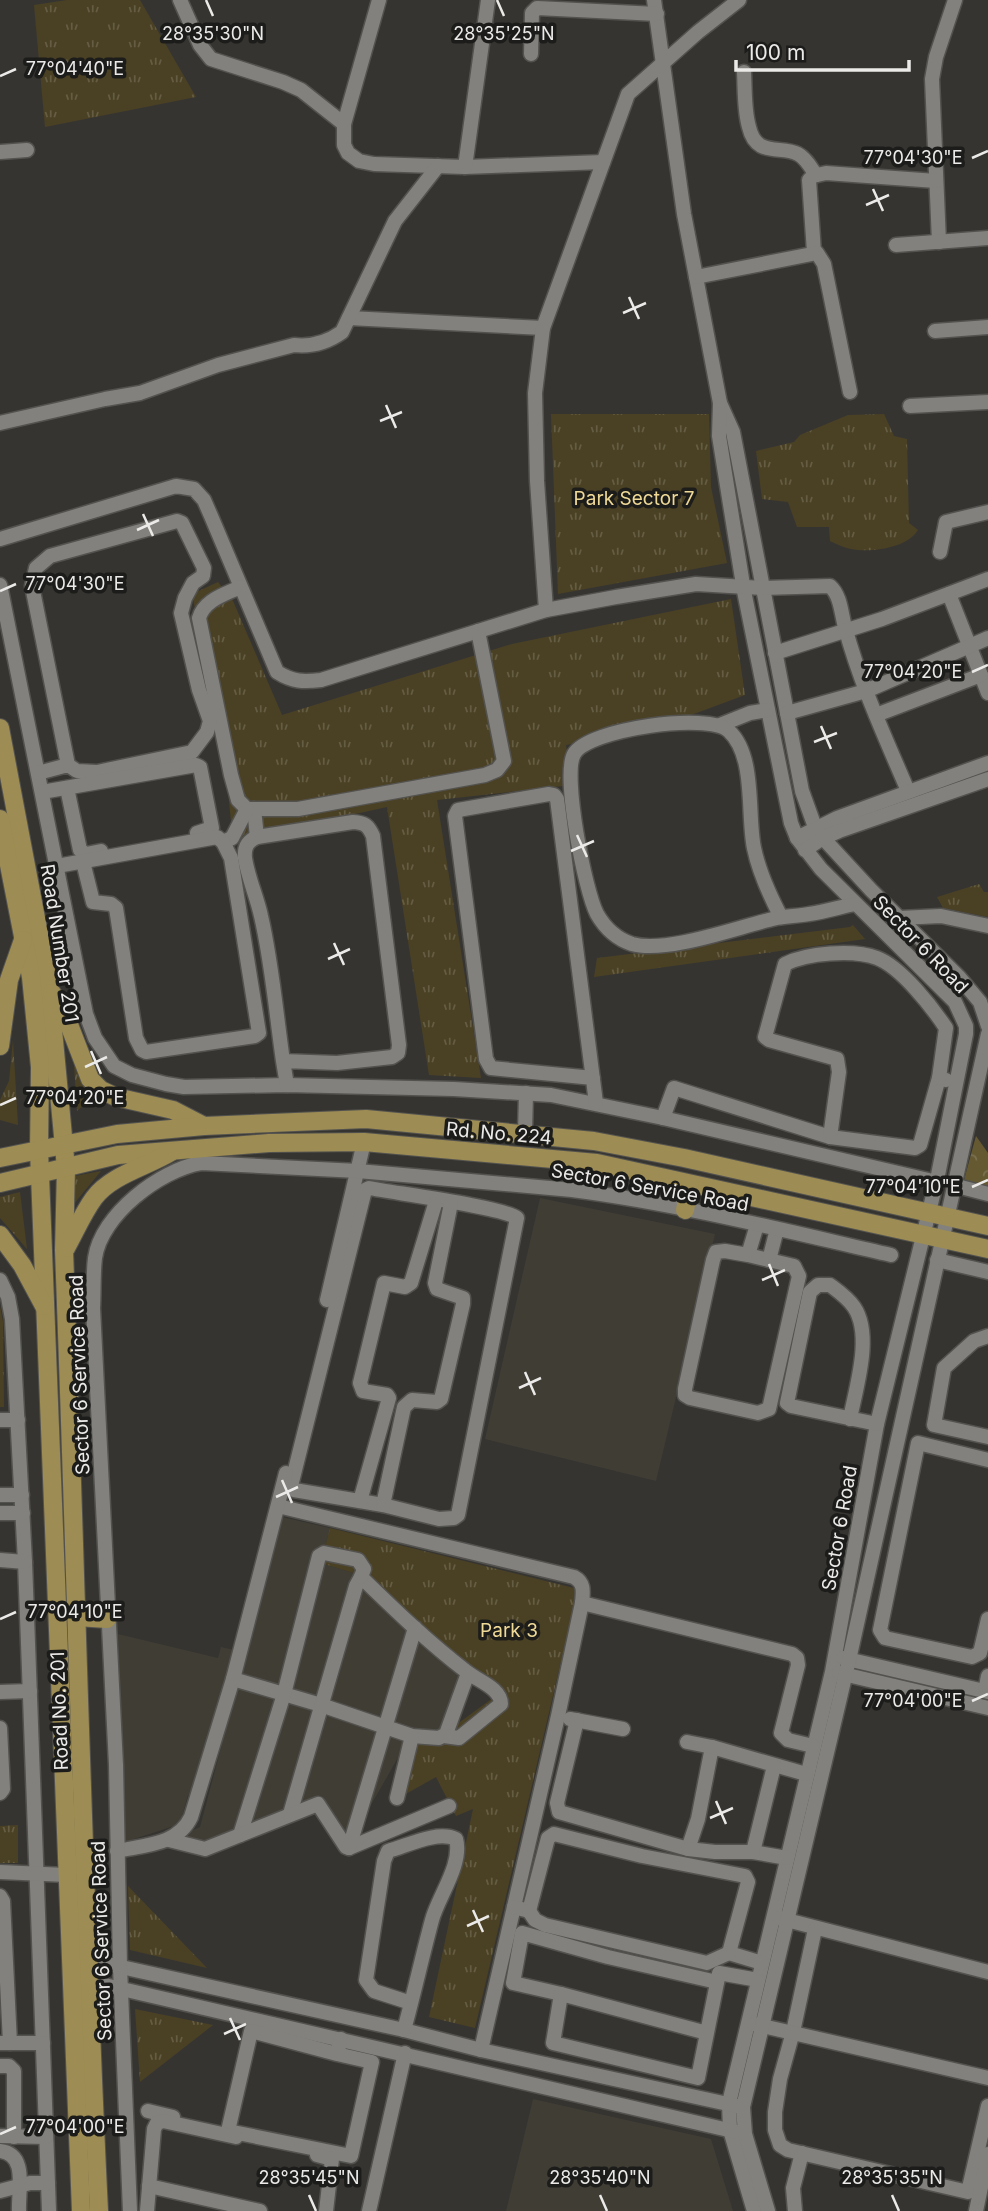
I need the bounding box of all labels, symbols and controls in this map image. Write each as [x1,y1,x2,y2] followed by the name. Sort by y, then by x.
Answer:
[162,23,264,44] text: 28°35'30"N
[453,23,555,44] text: 28°35'25"N
[736,28,909,72] scale bar
[746,40,805,65] text: 100 m
[26,58,124,79] text: 77°04'40"E
[864,147,962,168] text: 77°04'30"E
[574,487,694,510] park label: Park Sector 7
[26,573,124,594] text: 77°04'30"E
[864,661,962,682] text: 77°04'20"E
[36,862,83,1024] street label: Road Number 201
[868,891,973,998] street label: Sector 6 Road
[26,1087,124,1108] text: 77°04'20"E
[445,1117,553,1150] street label: Rd. No. 224
[549,1159,751,1216] street label: Sector 6 Service Road
[865,1176,961,1197] text: 77°04'10"E
[65,1275,94,1475] street label: Sector 6 Service Road
[817,1464,862,1593] street label: Sector 6 Road
[27,1601,123,1622] text: 77°04'10"E
[480,1619,538,1642] park label: Park 3
[46,1651,73,1771] street label: Road No. 201
[863,1690,963,1711] text: 77°04'00"E
[87,1841,116,2041] street label: Sector 6 Service Road
[25,2116,125,2137] text: 77°04'00"E
[259,2167,359,2188] text: 28°35'45"N
[549,2167,651,2188] text: 28°35'40"N
[841,2167,943,2188] text: 28°35'35"N

